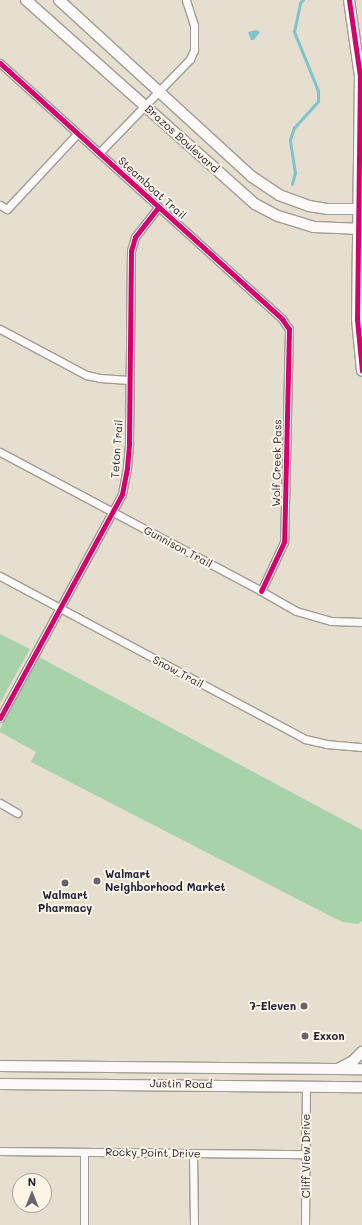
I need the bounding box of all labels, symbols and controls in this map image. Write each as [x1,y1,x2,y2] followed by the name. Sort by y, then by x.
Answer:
[142,102,222,176] street label: Brazos Boulevard
[115,154,189,222] street label: Steamboat Trail
[108,419,126,479] street label: Teton Trail
[270,419,284,507] street label: Wolf Creek Pass
[141,523,215,571] street label: Gunnison Trail
[150,653,206,691] street label: Snow Trail
[105,868,225,894] place label: Walmart Neighborhood Market
[92,876,102,886] marker: Walmart Neighborhood Market
[60,878,70,888] marker: Walmart Pharmacy
[38,889,92,915] place label: Walmart Pharmacy
[250,999,296,1013] place label: 7-Eleven
[299,1001,309,1011] marker: 7-Eleven
[313,1029,345,1043] place label: Exxon
[300,1031,310,1041] marker: Exxon
[150,1077,212,1091] street label: Justin Road
[299,1114,313,1198] street label: Cliff View Drive
[105,1146,201,1160] street label: Rocky Point Drive
[12,1173,52,1213] north arrow
[28,1174,36,1189] text: N

